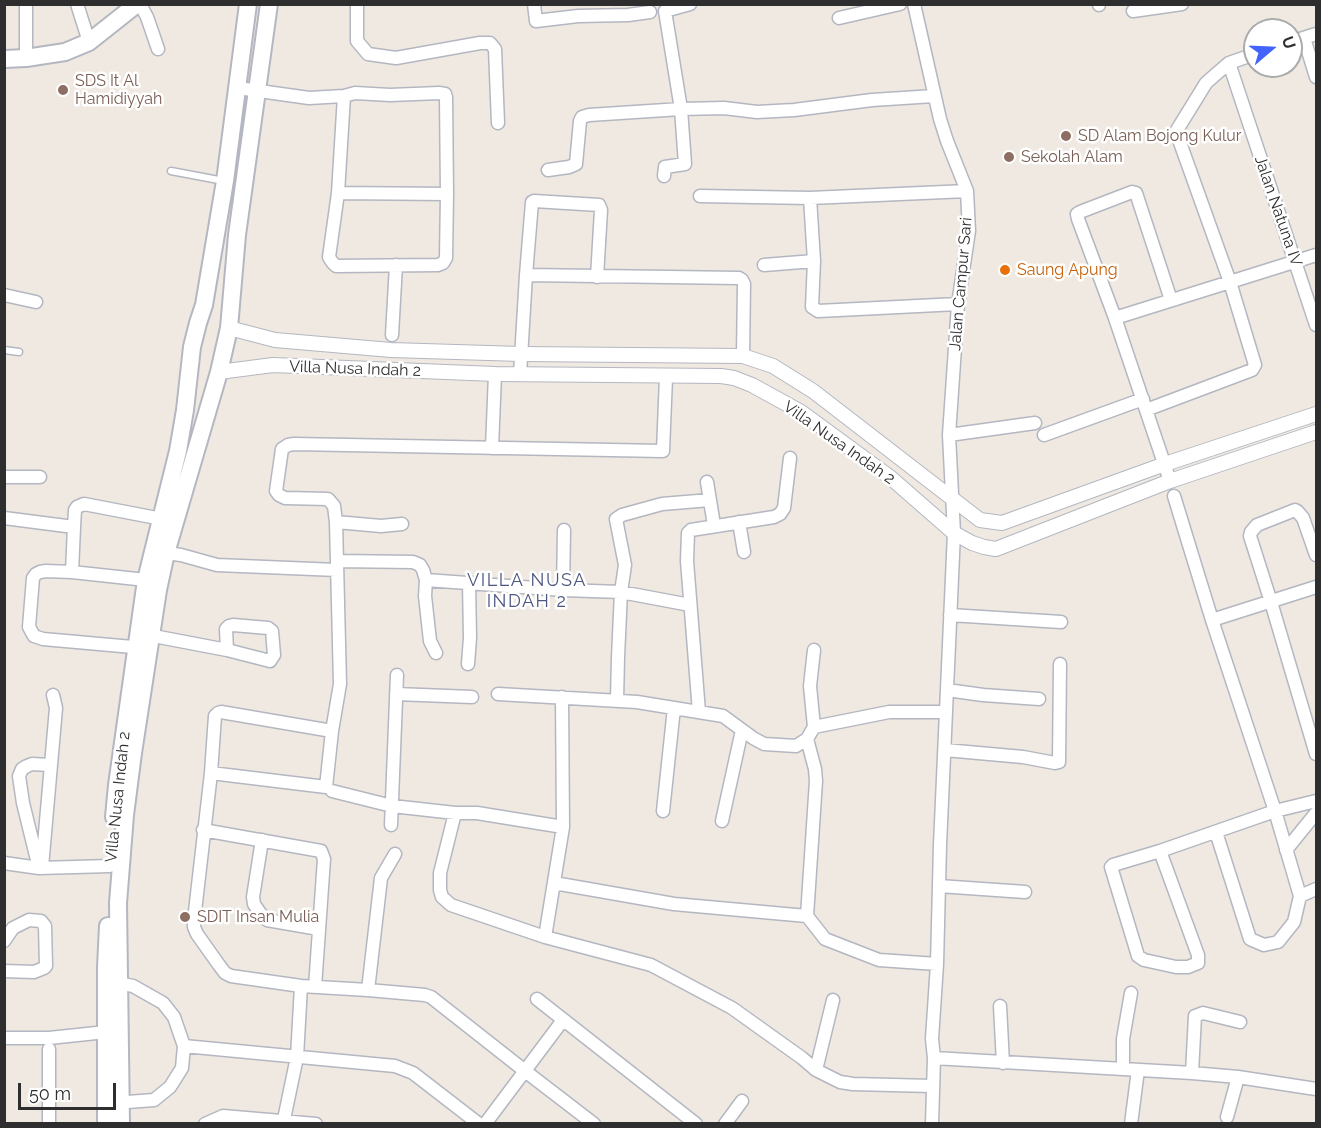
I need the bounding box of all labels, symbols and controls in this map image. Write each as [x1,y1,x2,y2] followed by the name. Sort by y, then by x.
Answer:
[1243,18,1303,78] north arrow
[1278,34,1300,51] text: U
[75,71,162,109] place label: SDS It Al Hamidiyyah
[56,83,70,97] marker: SDS It Al Hamidiyyah
[1078,126,1241,146] place label: SD Alam Bojong Kulur
[1059,129,1073,143] marker: SD Alam Bojong Kulur
[1021,147,1123,167] place label: Sekolah Alam
[1002,150,1016,164] marker: Sekolah Alam
[1250,153,1306,269] street label: Jalan Natuna IV
[946,217,976,351] street label: Jalan Campur Sari
[1017,260,1118,280] place label: Saung Apung
[998,263,1012,277] marker: Saung Apung
[289,357,421,381] street label: Villa Nusa Indah 2
[779,397,899,489] street label: Villa Nusa Indah 2
[467,570,587,612] district label: VILLA NUSA INDAH 2
[102,730,134,864] street label: Villa Nusa Indah 2
[197,907,319,927] place label: SDIT Insan Mulia
[178,910,192,924] marker: SDIT Insan Mulia
[21,1071,118,1109] scale bar
[29,1083,71,1104] text: 50 m

